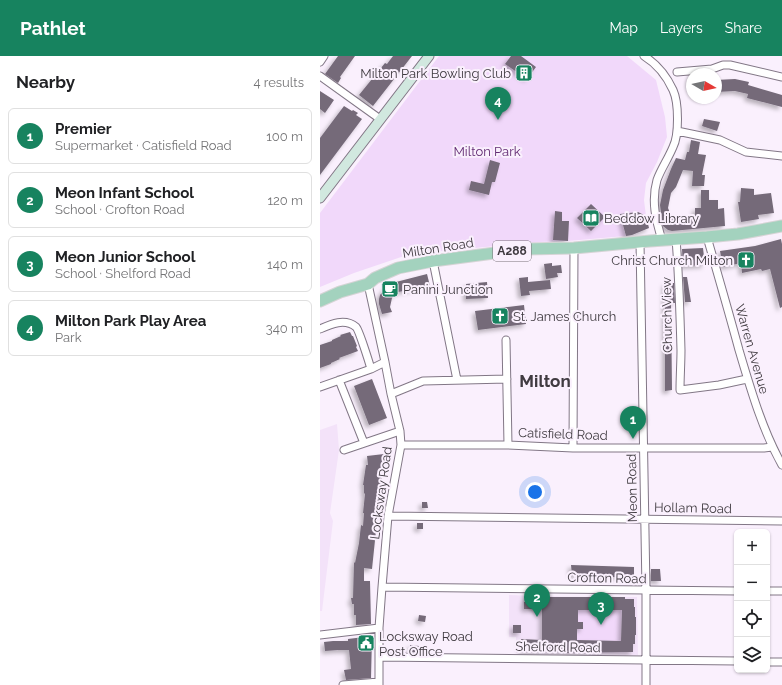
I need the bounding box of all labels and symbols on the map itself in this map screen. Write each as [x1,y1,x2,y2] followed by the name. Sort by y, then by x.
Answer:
[514,63,534,83] building icon: Milton Park Bowling Club
[360,66,511,81] place label: Milton Park Bowling Club
[686,68,722,104] north arrow
[485,87,511,120] pin: 4
[453,144,521,159] park label: Milton Park
[581,208,601,228] library icon: Beddow Library
[604,211,699,226] place label: Beddow Library
[401,235,475,261] street label: Milton Road
[493,241,531,261] road number: A288
[736,250,756,270] church icon: Christ Church Milton
[611,253,733,268] place label: Christ Church Milton
[659,277,675,353] street label: Church View
[380,279,400,299] cafe icon: Panini Junction
[403,282,493,297] place label: Panini Junction
[732,302,772,396] street label: Warren Avenue
[490,306,510,326] church icon: St. James Church
[513,309,616,324] place label: St. James Church
[519,371,571,391] district label: Milton
[620,406,646,439] pin: 1
[518,425,608,443] street label: Catisfield Road
[367,445,395,541] street label: Locksway Road
[624,454,640,522] street label: Meon Road
[525,482,545,502] your location
[654,500,732,516] street label: Hollam Road
[567,570,647,586] street label: Crofton Road
[524,584,550,617] pin: 2
[588,592,614,625] pin: 3
[379,629,473,659] place label: Locksway Road Post Office
[356,633,376,653] public building icon: Locksway Road Post Office
[515,639,601,655] street label: Shelford Road

